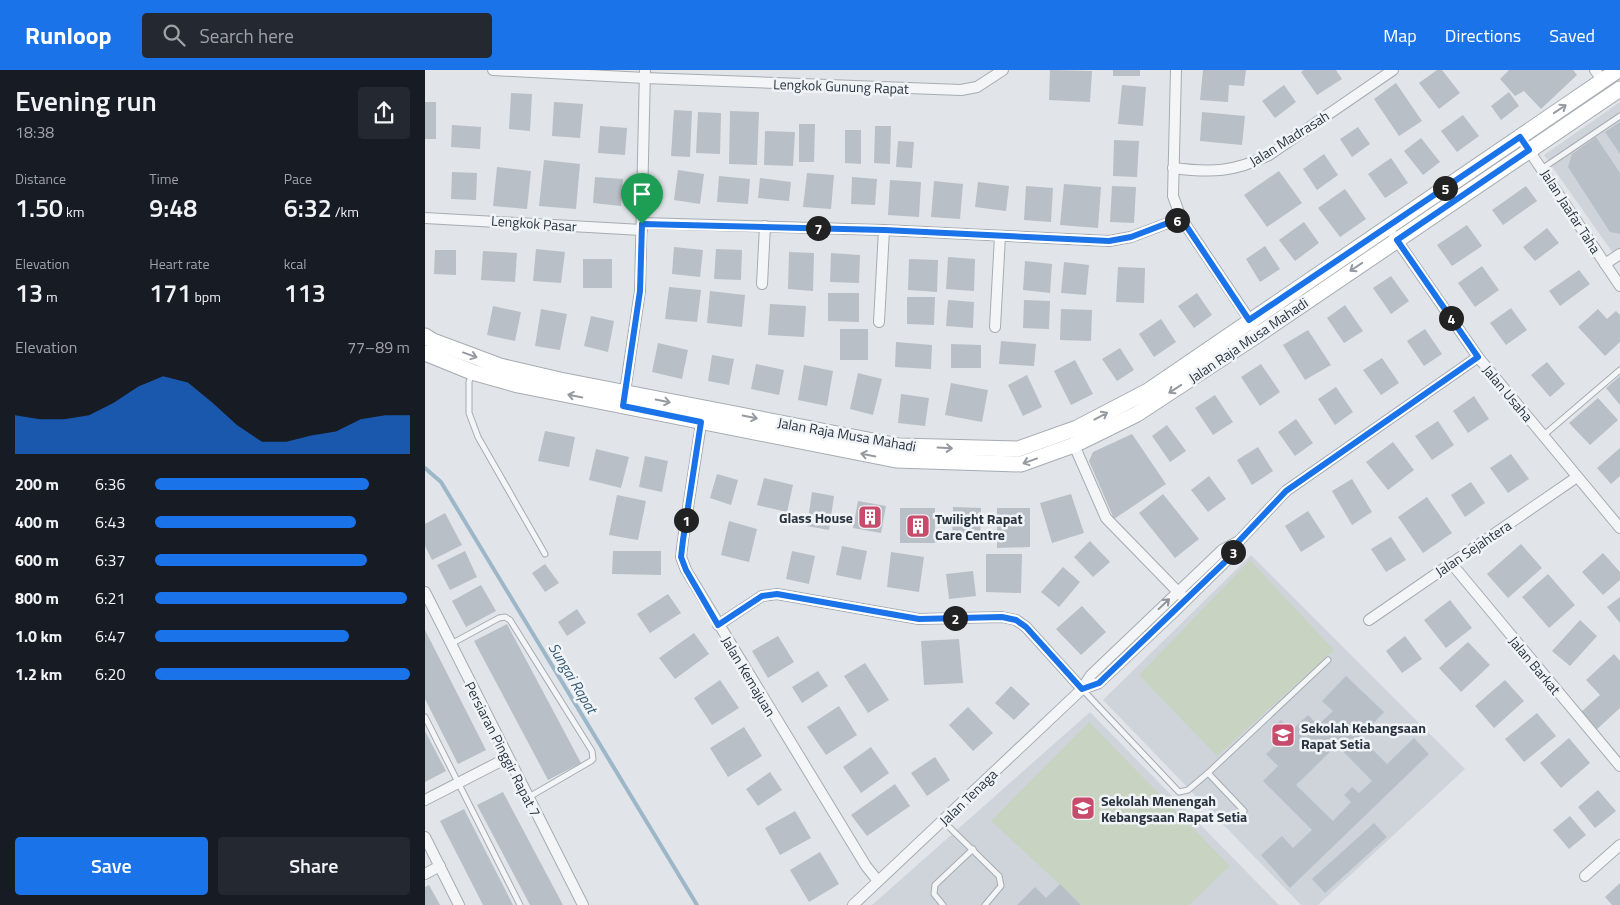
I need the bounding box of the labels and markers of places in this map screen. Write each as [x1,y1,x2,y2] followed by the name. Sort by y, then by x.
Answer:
[621,173,663,224] pin
[1433,176,1457,200] pin: 5
[1165,208,1189,232] pin: 6
[805,216,831,240] pin: 7
[1439,306,1463,330] pin: 4
[857,504,883,530] building icon: Glass House
[779,507,853,528] place label: Glass House
[673,508,699,532] pin: 1
[935,508,1023,545] place label: Twilight Rapat Care Centre
[905,513,931,539] building icon: Twilight Rapat Care Centre
[1221,540,1245,564] pin: 3
[943,606,967,630] pin: 2
[1301,717,1426,754] place label: Sekolah Kebangsaan Rapat Setia
[1270,722,1296,748] school or university icon: Sekolah Kebangsaan Rapat Setia
[1101,790,1247,827] place label: Sekolah Menengah Kebangsaan Rapat Setia
[1070,795,1096,821] school or university icon: Sekolah Menengah Kebangsaan Rapat Setia

